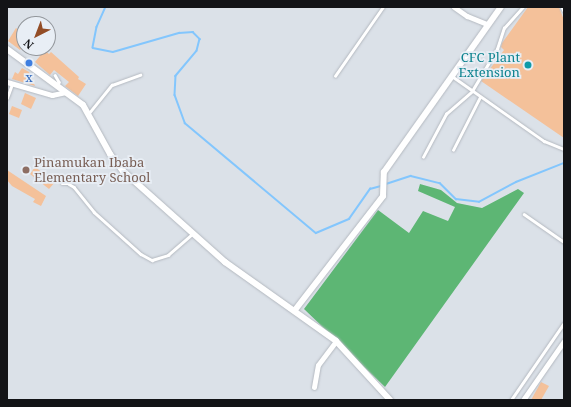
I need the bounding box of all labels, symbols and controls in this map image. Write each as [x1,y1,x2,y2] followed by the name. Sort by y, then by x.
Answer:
[16,16,56,56] north arrow
[20,36,37,53] text: N
[459,50,520,81] place label: CFC Plant Extension
[24,58,34,68] marker: x
[523,60,533,70] marker: CFC Plant Extension
[25,69,33,85] place label: x
[34,155,150,186] place label: Pinamukan Ibaba Elementary School
[21,165,31,175] marker: Pinamukan Ibaba Elementary School

